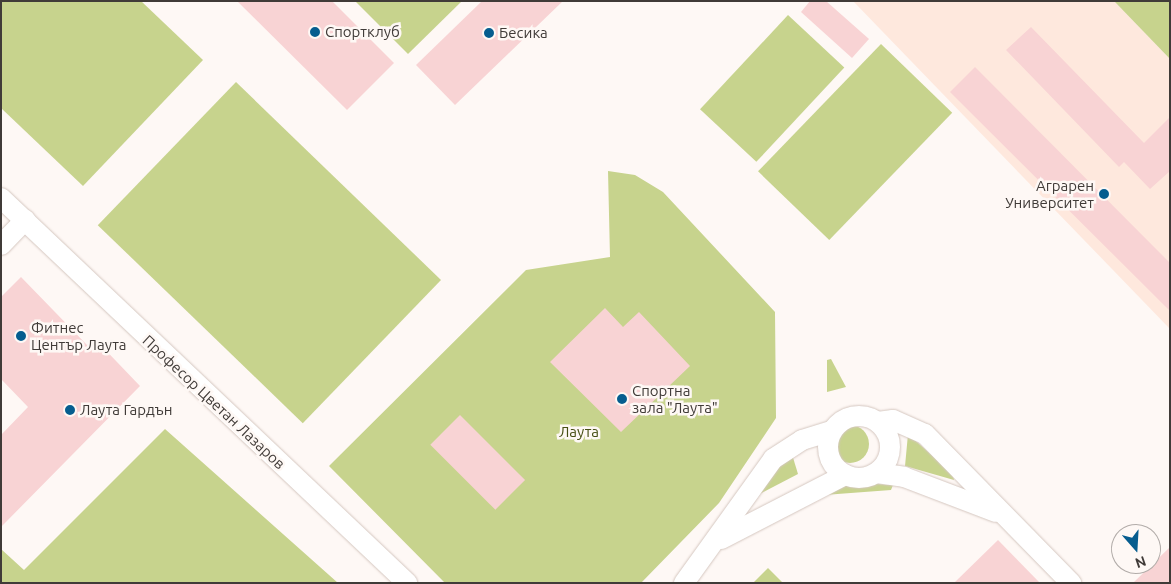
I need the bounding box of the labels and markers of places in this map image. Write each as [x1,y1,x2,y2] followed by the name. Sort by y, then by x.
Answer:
[325,23,400,41] place label: Спортклуб
[499,24,548,42] place label: Бесика
[309,26,321,38] marker: Спортклуб
[483,27,495,39] marker: Бесика
[1005,176,1094,211] place label: Аграрен Университет
[1098,188,1110,200] marker: Аграрен Университет
[31,318,127,353] place label: Фитнес Център Лаута
[15,330,27,342] marker: Фитнес Център Лаута
[632,381,718,416] place label: Спортна зала "Лаута"
[616,393,628,405] marker: Спортна зала "Лаута"
[80,401,172,419] place label: Лаута Гардън
[64,404,76,416] marker: Лаута Гардън

